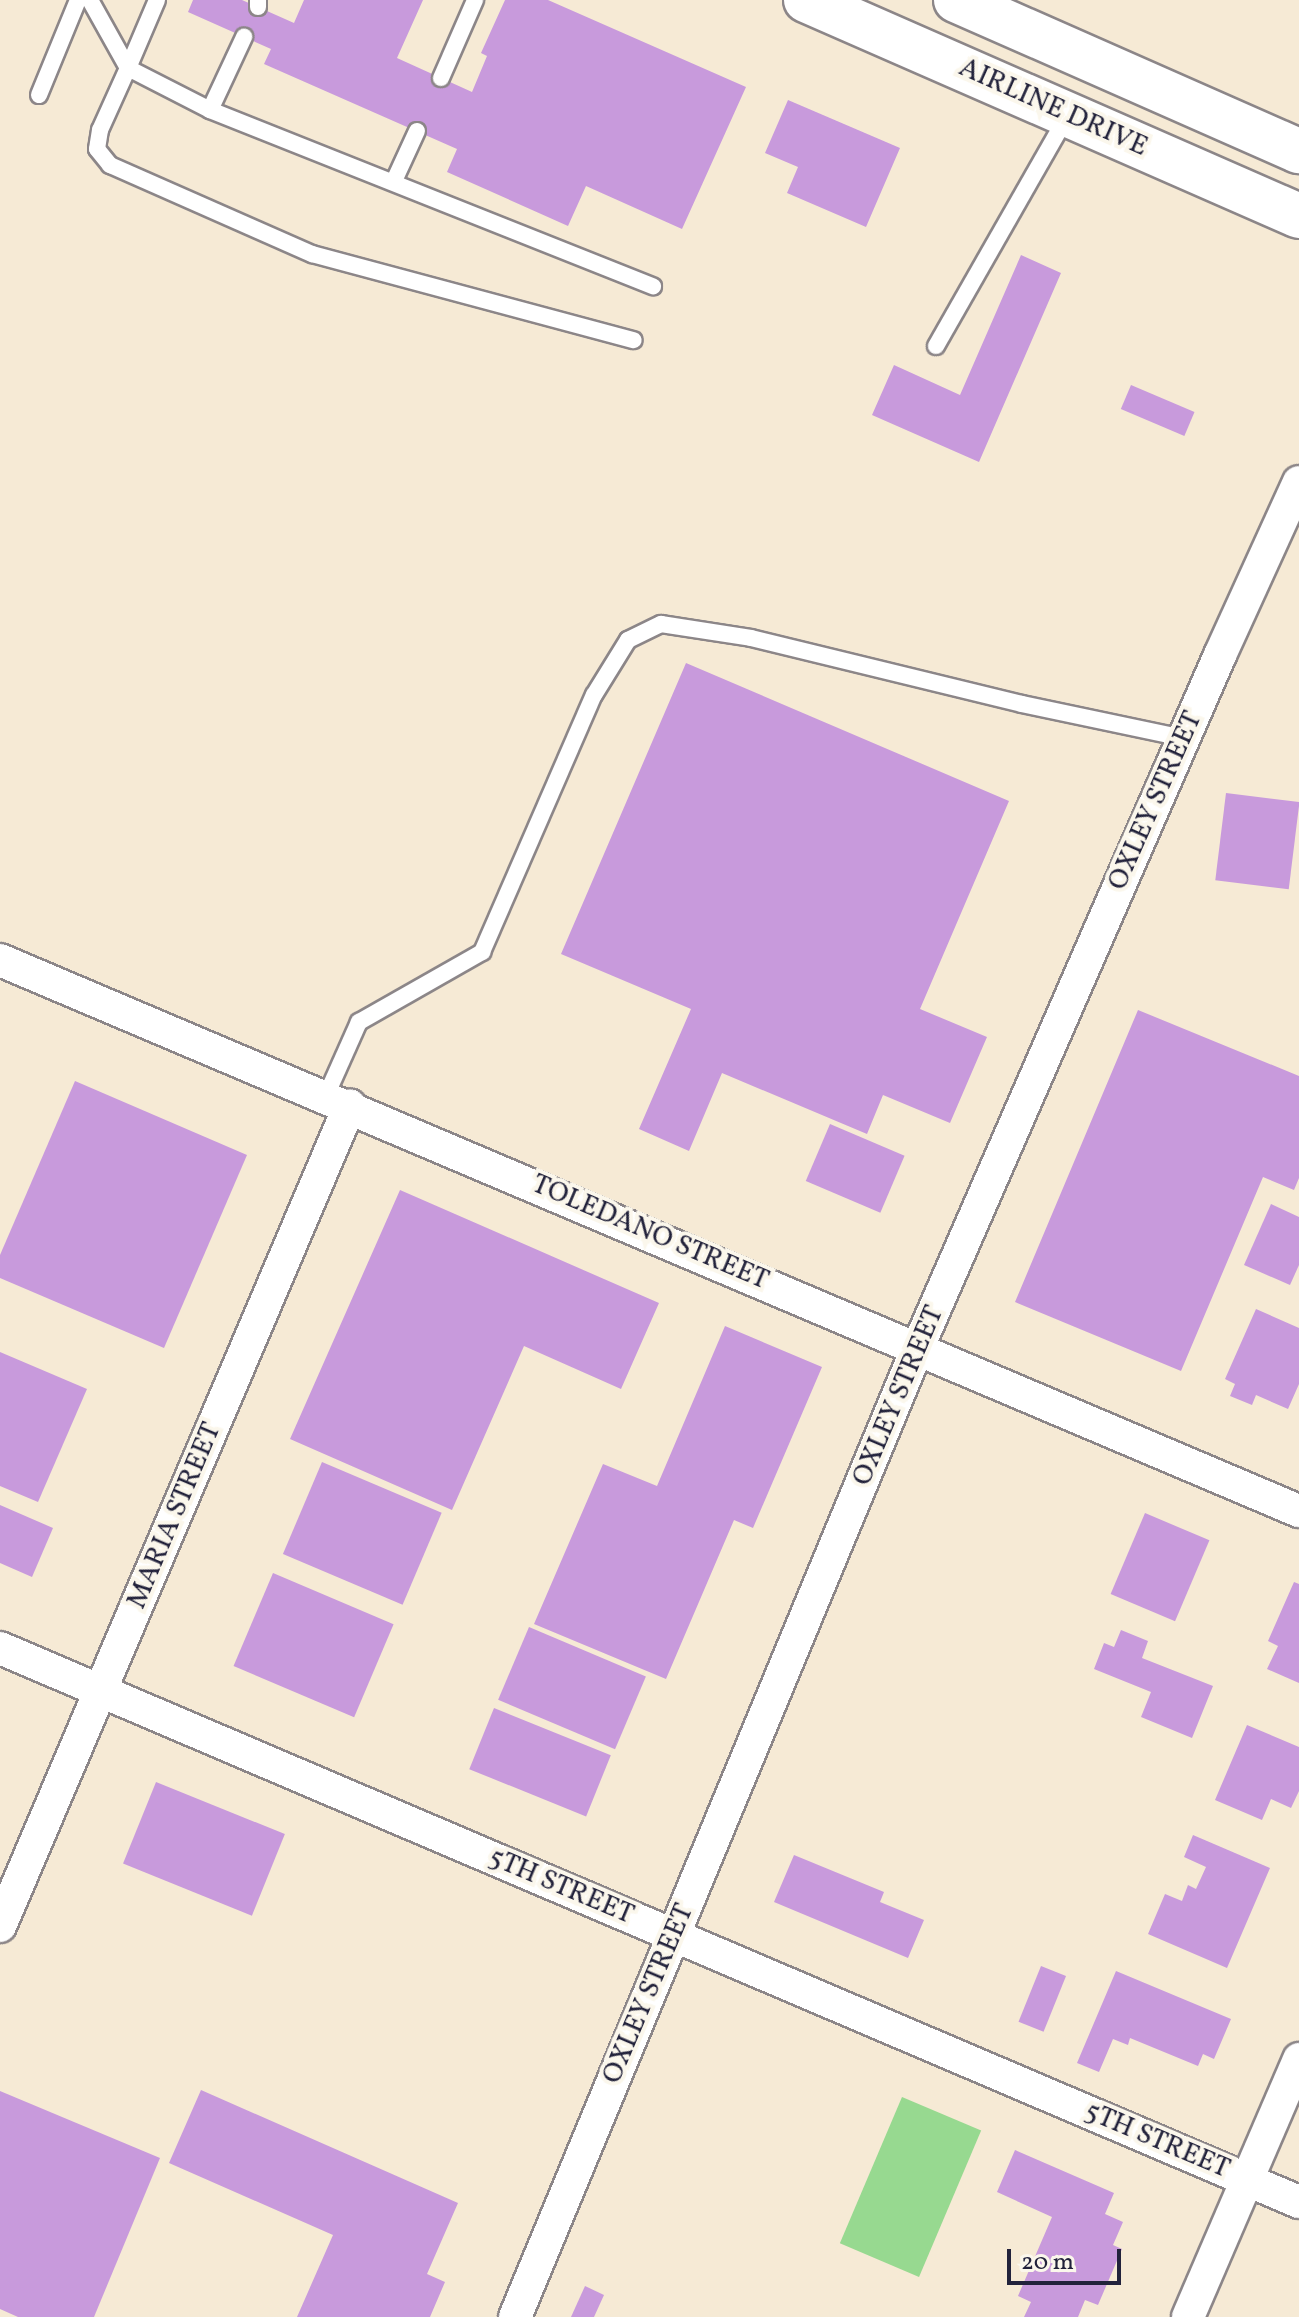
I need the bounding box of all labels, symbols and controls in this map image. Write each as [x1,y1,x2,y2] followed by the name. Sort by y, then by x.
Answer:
[953,51,1153,165] street label: AIRLINE DRIVE
[1101,706,1211,896] street label: OXLEY STREET
[526,1168,774,1298] street label: TOLEDANO STREET
[846,1301,952,1491] street label: OXLEY STREET
[121,1418,229,1614] street label: MARIA STREET
[483,1841,639,1933] street label: 5TH STREET
[596,1899,702,2089] street label: OXLEY STREET
[1079,2095,1235,2187] street label: 5TH STREET
[1011,2233,1125,2283] scale bar
[1021,2246,1074,2280] text: 20 m

